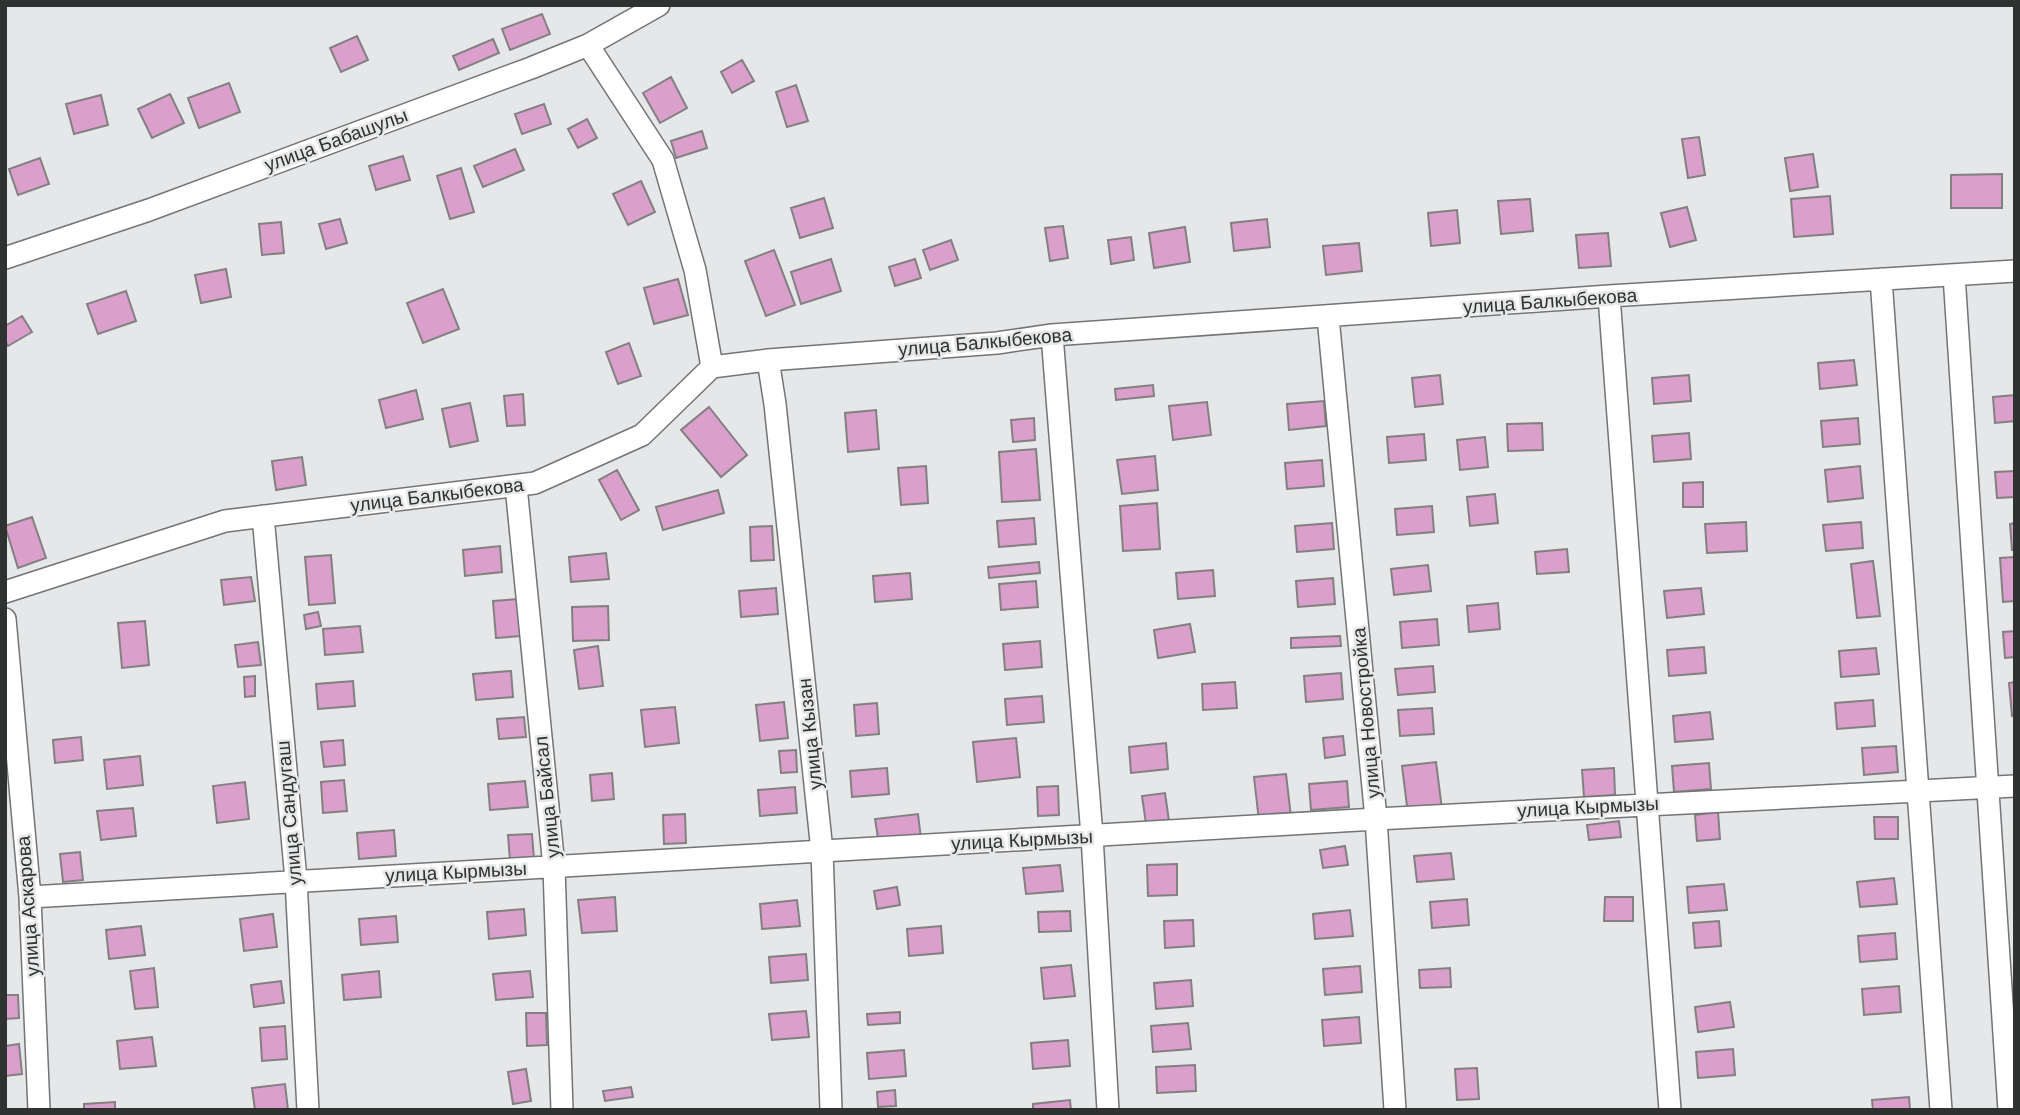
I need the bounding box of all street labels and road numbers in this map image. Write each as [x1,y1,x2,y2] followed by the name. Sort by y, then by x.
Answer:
[262,104,410,176] street label: улица Бабашулы
[1462,284,1638,318] street label: улица Балкыбекова
[897,324,1073,360] street label: улица Балкыбекова
[349,474,525,516] street label: улица Балкыбекова
[1348,626,1384,799] street label: улица Новостройка
[794,677,826,791] street label: улица Кызан
[530,735,564,859] street label: улица Байсал
[272,740,306,886] street label: улица Сандугаш
[1517,793,1659,821] street label: улица Кырмызы
[951,826,1093,854] street label: улица Кырмызы
[13,835,43,977] street label: улица Аскарова
[385,858,527,886] street label: улица Кырмызы

